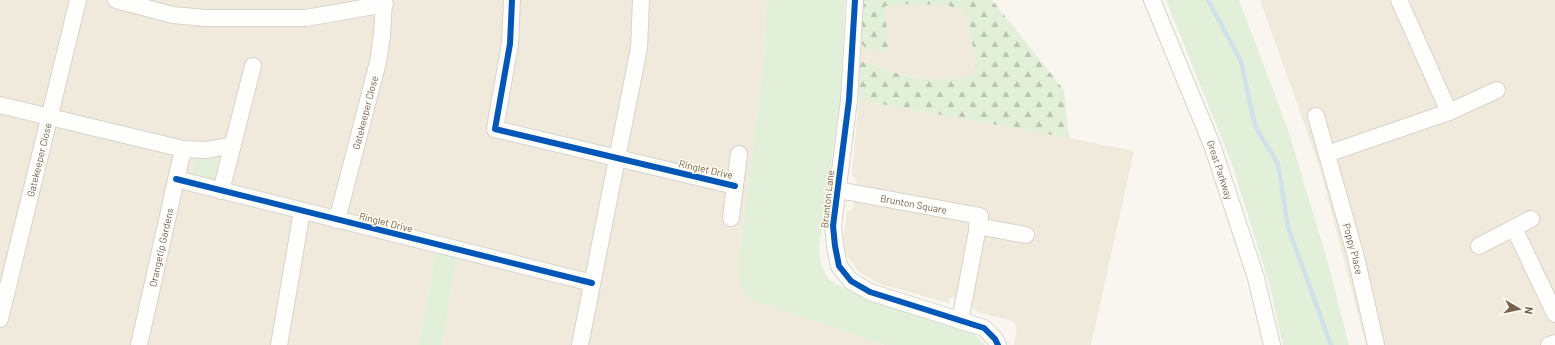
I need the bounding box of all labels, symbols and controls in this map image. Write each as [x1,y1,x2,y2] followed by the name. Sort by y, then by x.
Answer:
[350,74,380,151] street label: Gatekeeper Close
[24,121,54,198] street label: Gatekeeper Close
[1205,138,1236,202] street label: Great Parkway
[678,157,734,181] street label: Ringlet Drive
[818,169,836,229] street label: Brunton Lane
[879,192,948,216] street label: Brunton Square
[146,207,176,288] street label: Orangetip Gardens
[358,210,414,234] street label: Ringlet Drive
[1341,222,1366,276] street label: Poppy Place
[1499,289,1539,329] north arrow
[1522,306,1536,315] text: N

